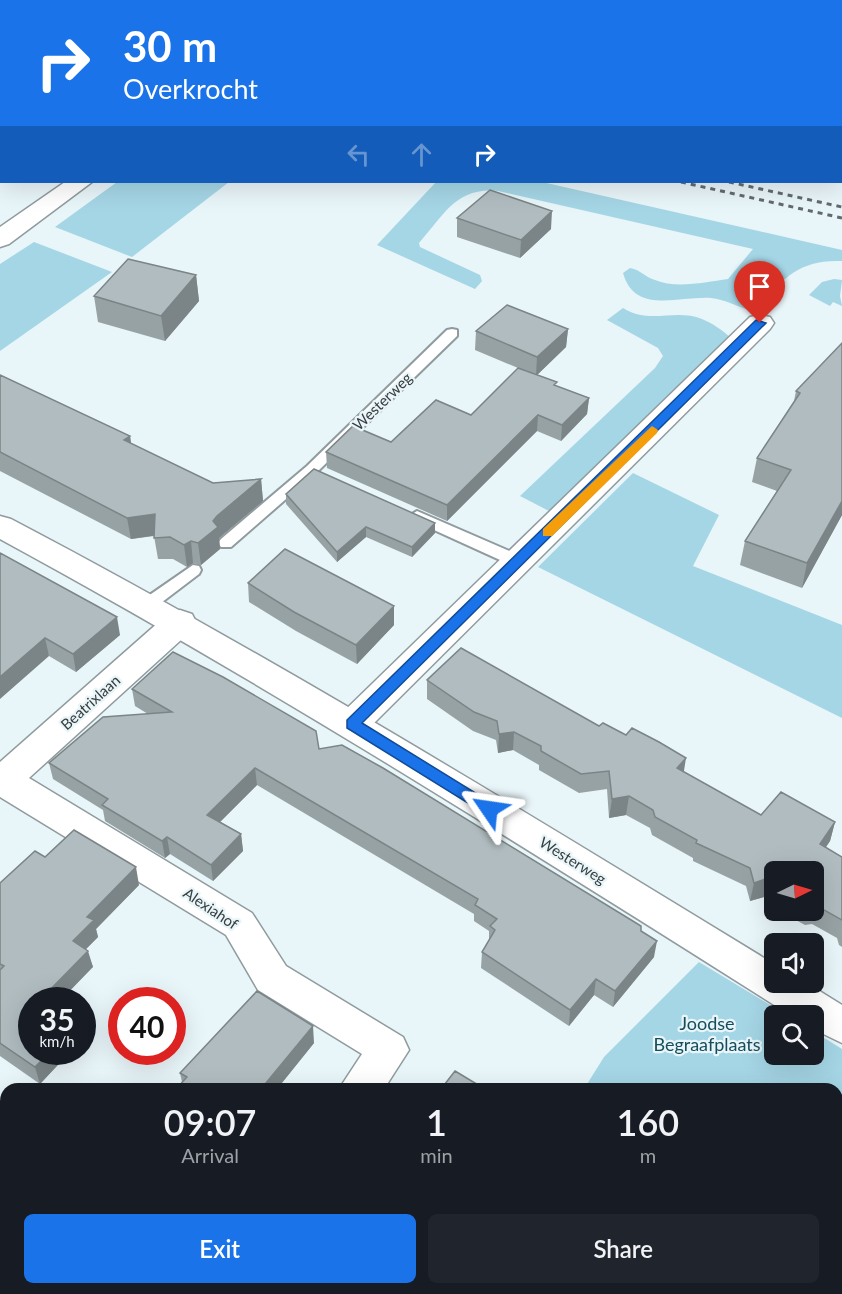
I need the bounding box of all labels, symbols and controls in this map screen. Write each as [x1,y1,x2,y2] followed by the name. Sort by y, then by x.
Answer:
[123,21,217,71] text: 30 m
[24,24,102,102] icon: right
[123,72,258,105] text: Overkrocht
[342,138,375,171] icon: left
[405,138,438,171] icon: ahead
[468,138,501,171] icon: right
[734,261,785,323] pin
[743,270,776,303] icon: arrive
[349,368,415,434] street label: Westerweg
[57,671,123,733] street label: Beatrixlaan
[457,777,521,841] position arrow
[536,832,610,888] street label: Westerweg
[764,861,824,921] north arrow
[764,861,824,1065] map controls
[180,883,242,933] street label: Alexiahof
[764,933,824,993] button: sound
[108,987,186,1065] speed limit sign: 40
[40,1001,74,1037] text: 35
[764,1005,824,1065] button: search
[653,1012,761,1055] park label: Joodse Begraafplaats
[39,1032,75,1050] text: km/h
[164,1100,256,1144] text: 09:07
[426,1100,447,1144] text: 1
[617,1100,679,1144] text: 160
[181,1143,239,1167] text: Arrival
[420,1143,453,1167] text: min
[640,1143,656,1167] text: m
[24,1214,416,1283] button: Exit
[428,1214,819,1283] button: Share

